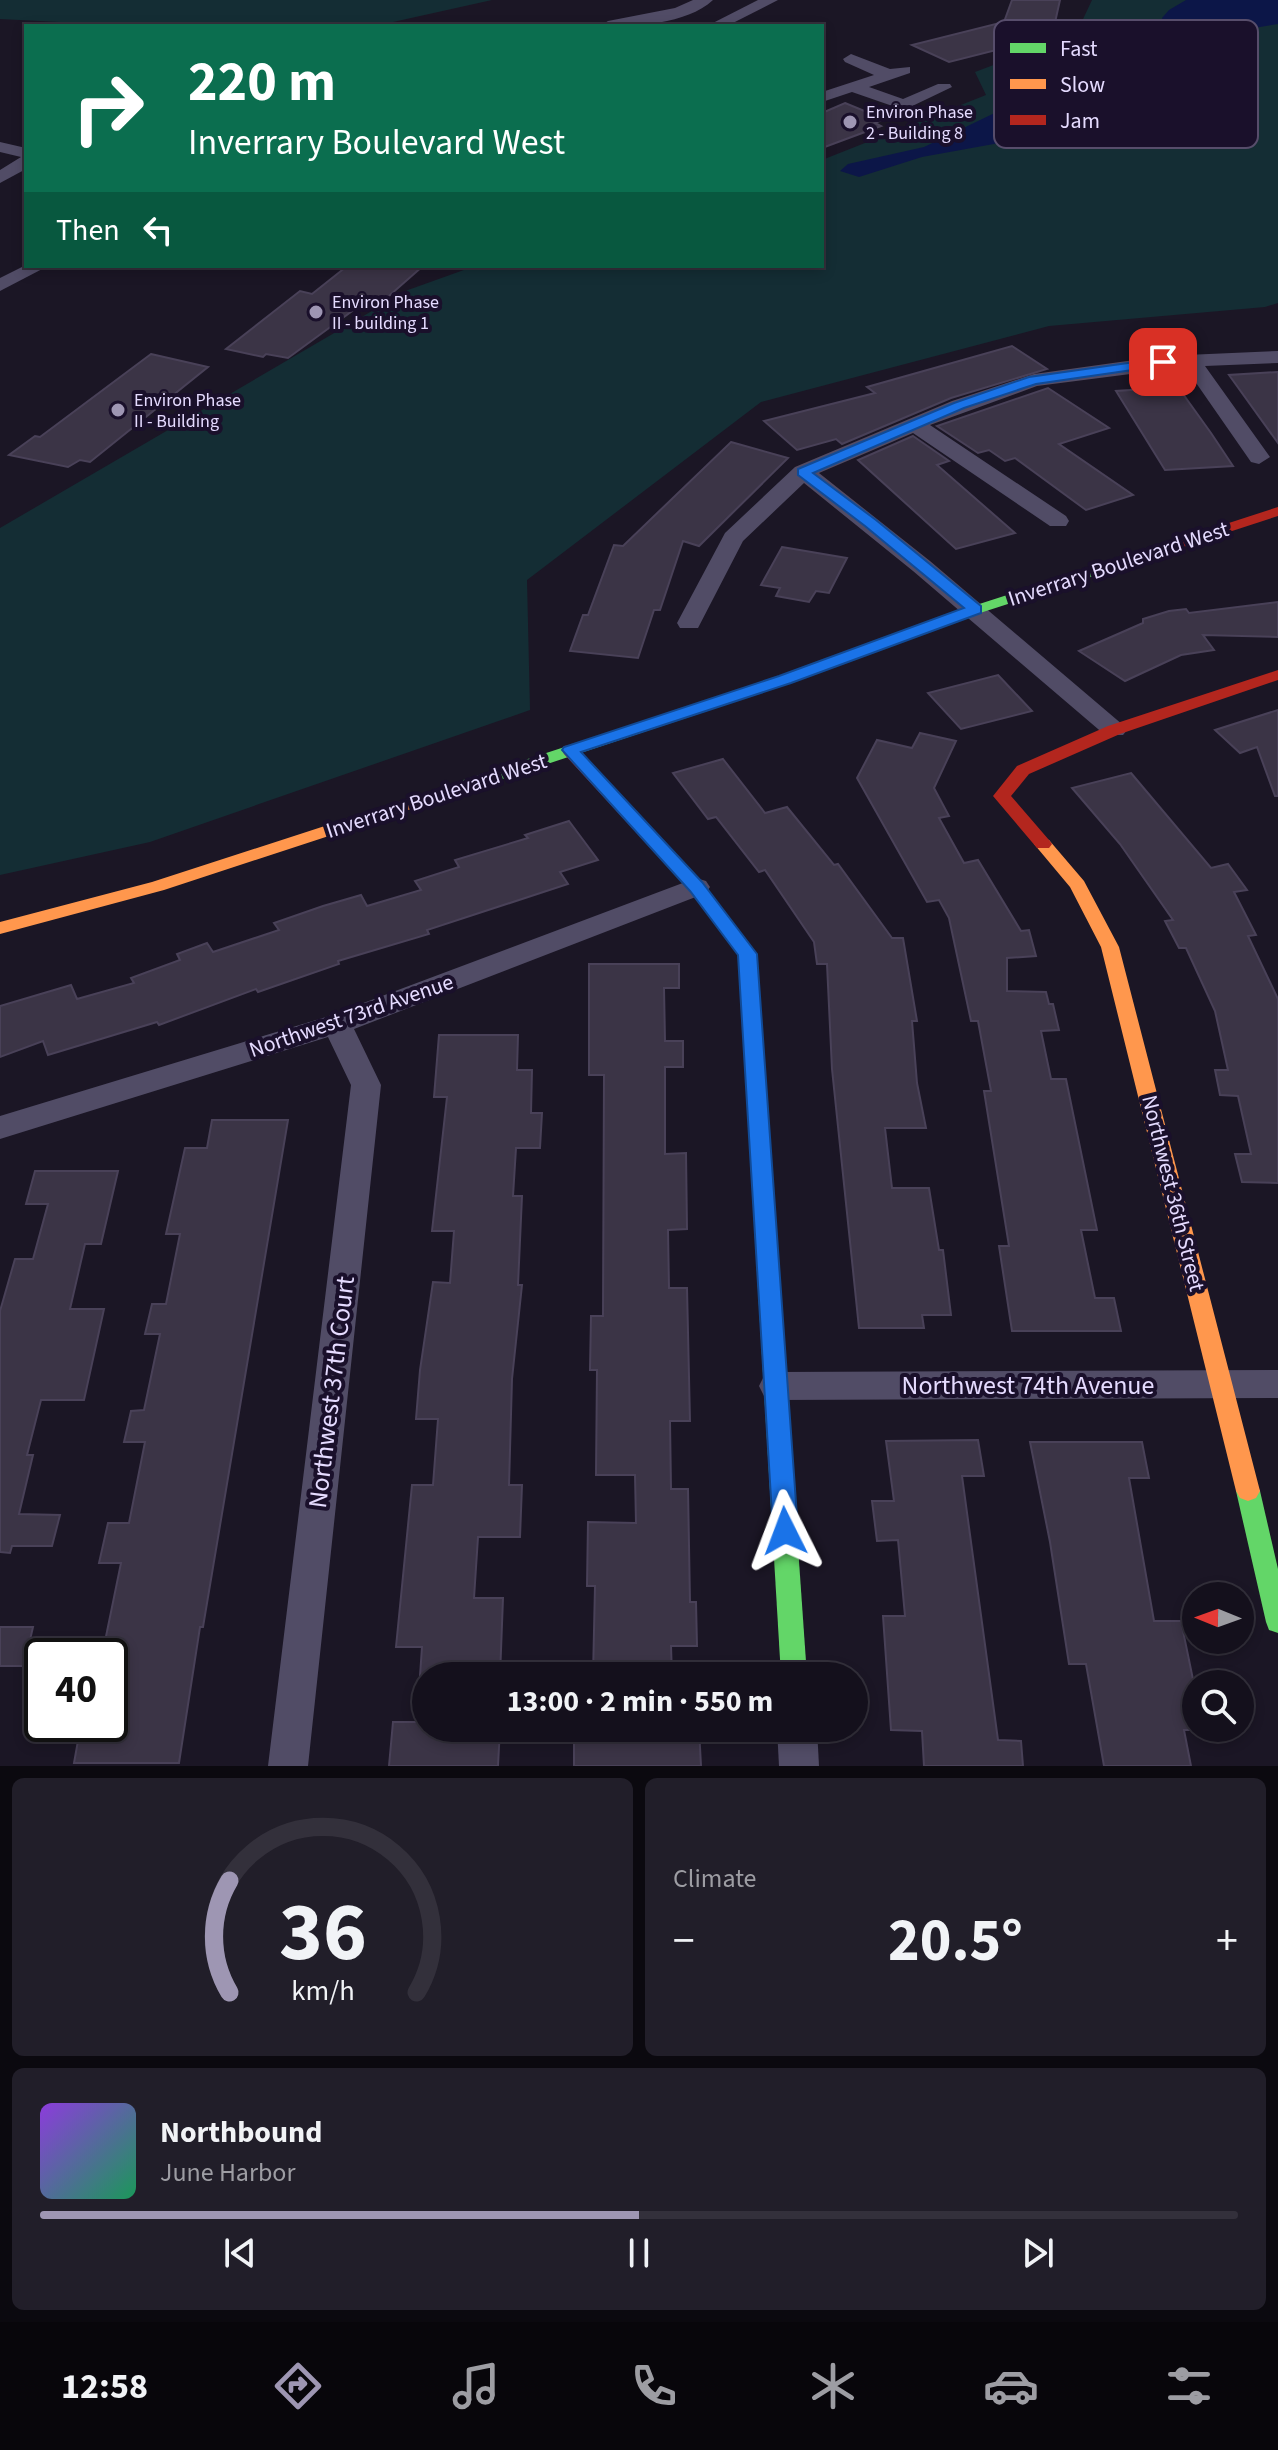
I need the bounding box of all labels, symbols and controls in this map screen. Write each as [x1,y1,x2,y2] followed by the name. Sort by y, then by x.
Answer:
[994,20,1258,148] legend
[1060,33,1098,65] text: Fast
[188,43,336,122] text: 220 m
[56,56,160,160] icon: right
[1060,69,1105,101] text: Slow
[866,100,973,146] place label: Environ Phase 2 - Building 8
[1060,105,1100,137] text: Jam
[841,113,859,131] marker: Environ Phase 2 - Building 8
[188,117,565,168] text: Inverrary Boulevard West
[136,208,180,252] icon: left
[56,209,120,252] text: Then
[332,290,439,336] place label: Environ Phase II - building 1
[307,303,325,321] marker: Environ Phase II - building 1
[1129,328,1197,396] pin
[1141,340,1185,384] icon: arrive
[134,388,241,434] place label: Environ Phase II - Building
[109,401,127,419] marker: Environ Phase II - Building
[1004,513,1233,615] street label: Inverrary Boulevard West
[322,745,551,847] street label: Inverrary Boulevard West
[245,966,458,1066] street label: Northwest 73rd Avenue
[1133,1092,1213,1295] street label: Northwest 36th Street
[299,1274,364,1510] street label: Northwest 37th Court
[902,1367,1154,1404] street label: Northwest 74th Avenue
[743,1489,827,1573] position arrow
[1182,1582,1254,1654] north arrow
[1182,1582,1254,1742] map controls
[24,1638,128,1742] speed limit sign: 40
[1182,1670,1254,1742] button: search
[507,1680,773,1723] text: 13:00 · 2 min · 550 m
[673,1860,757,1897] text: Climate
[279,1874,366,1992] text: 36
[888,1899,1023,1984] text: 20.5°
[673,1910,695,1973] text: −
[1216,1910,1238,1973] text: +
[291,1971,354,2011] text: km/h
[160,2111,322,2154] text: Northbound
[160,2154,296,2191] text: June Harbor
[218,2231,262,2275] icon: previous
[617,2231,661,2275] icon: pause
[1016,2231,1060,2275] icon: next
[270,2358,326,2414] icon: directions
[448,2358,504,2414] icon: music
[626,2358,682,2414] icon: phone
[805,2358,861,2414] icon: climate
[983,2358,1039,2414] icon: car
[1161,2358,1217,2414] icon: filters
[61,2361,148,2412] text: 12:58

